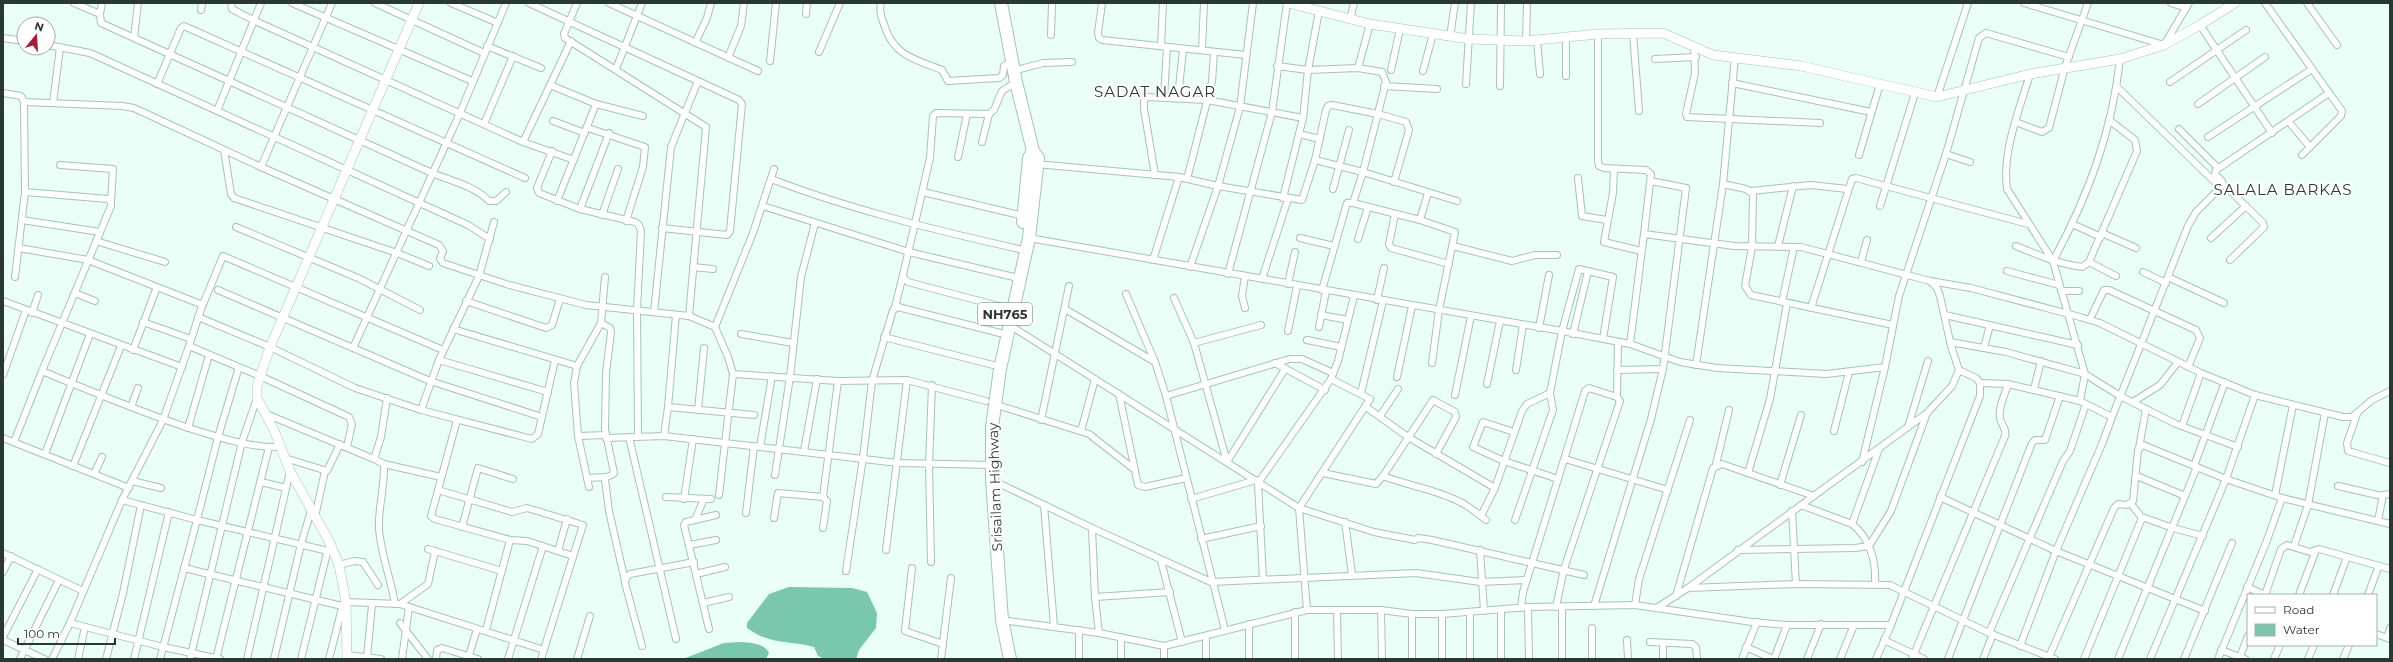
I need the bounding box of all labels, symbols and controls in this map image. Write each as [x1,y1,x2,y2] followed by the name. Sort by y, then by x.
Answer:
[16,16,56,56] north arrow
[33,18,45,35] text: N
[1094,82,1216,101] district label: SADAT NAGAR
[2213,180,2353,199] district label: SALALA BARKAS
[978,303,1032,325] road number: NH765
[984,422,1006,552] street label: Srisailam Highway
[2247,594,2377,646] legend
[2283,602,2314,617] text: Road
[18,620,115,646] scale bar
[2283,622,2320,637] text: Water
[24,626,60,641] text: 100 m

